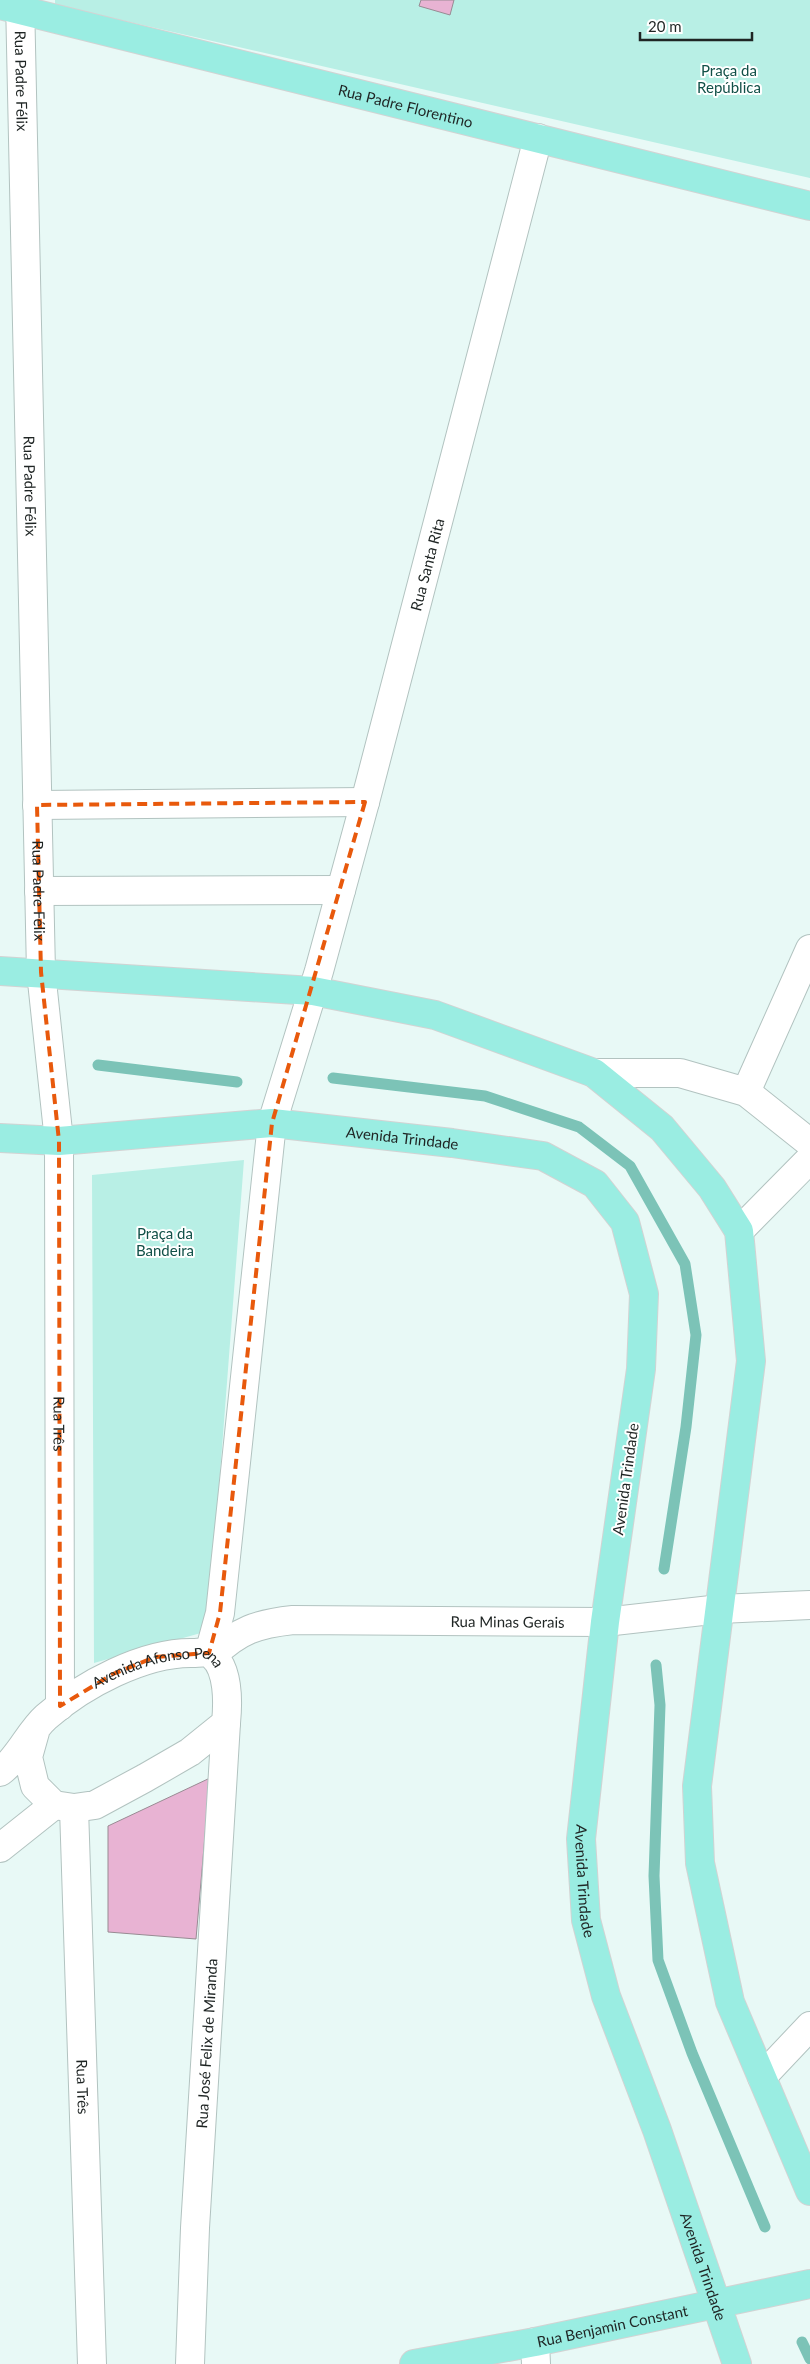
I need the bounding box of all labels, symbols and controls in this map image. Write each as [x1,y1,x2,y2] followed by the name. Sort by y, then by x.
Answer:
[640,10,752,42] scale bar
[648,17,682,35] text: 20 m
[12,30,32,132] street label: Rua Padre Félix
[697,61,761,96] park label: Praça da República
[336,80,475,131] street label: Rua Padre Florentino
[20,435,41,537] street label: Rua Padre Félix
[406,516,448,613] street label: Rua Santa Rita
[29,840,49,942] street label: Rua Padre Félix
[345,1122,460,1153] street label: Avenida Trindade
[136,1224,194,1259] park label: Praça da Bandeira
[50,1396,69,1451] street label: Rua Três
[608,1422,642,1536] street label: Avenida Trindade
[450,1612,565,1631] street label: Rua Minas Gerais
[88,1643,228,1692] street label: Avenida Afonso Pena
[572,1824,599,1939] street label: Avenida Trindade
[192,1958,221,2129] street label: Rua José Felix de Miranda
[73,2059,93,2115] street label: Rua Três
[677,2210,730,2323] street label: Avenida Trindade
[535,2301,690,2350] street label: Rua Benjamin Constant

